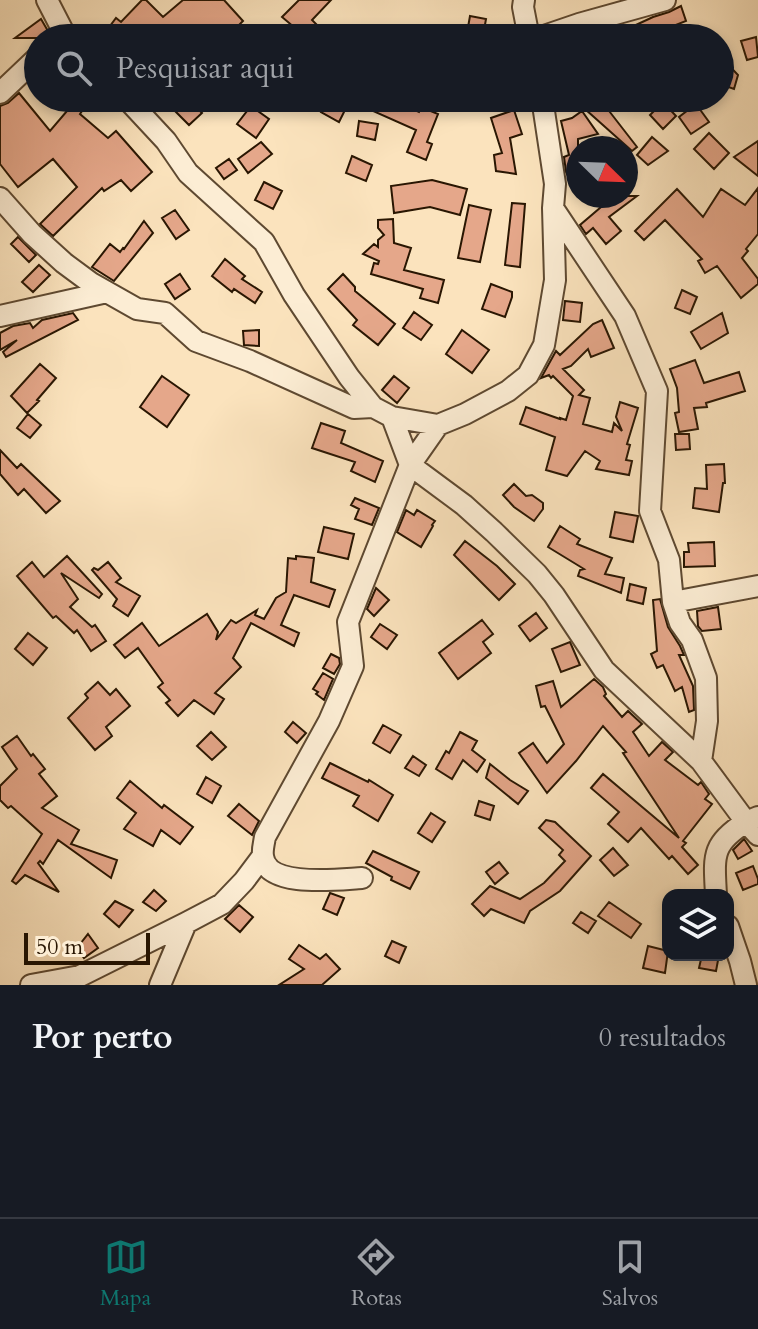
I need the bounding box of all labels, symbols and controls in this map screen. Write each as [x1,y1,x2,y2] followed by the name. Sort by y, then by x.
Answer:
[24,24,734,112] search box
[52,46,96,90] icon: search
[116,48,294,89] text: Pesquisar aqui
[566,136,638,208] north arrow
[662,889,734,961] map controls
[662,889,734,961] button: layers
[24,929,150,965] scale bar
[36,932,83,962] text: 50 m
[32,1014,173,1060] text: Por perto
[599,1020,726,1055] text: 0 resultados
[100,1235,151,1313] tab: Mapa
[351,1235,402,1313] tab: Rotas
[602,1235,658,1313] tab: Salvos

